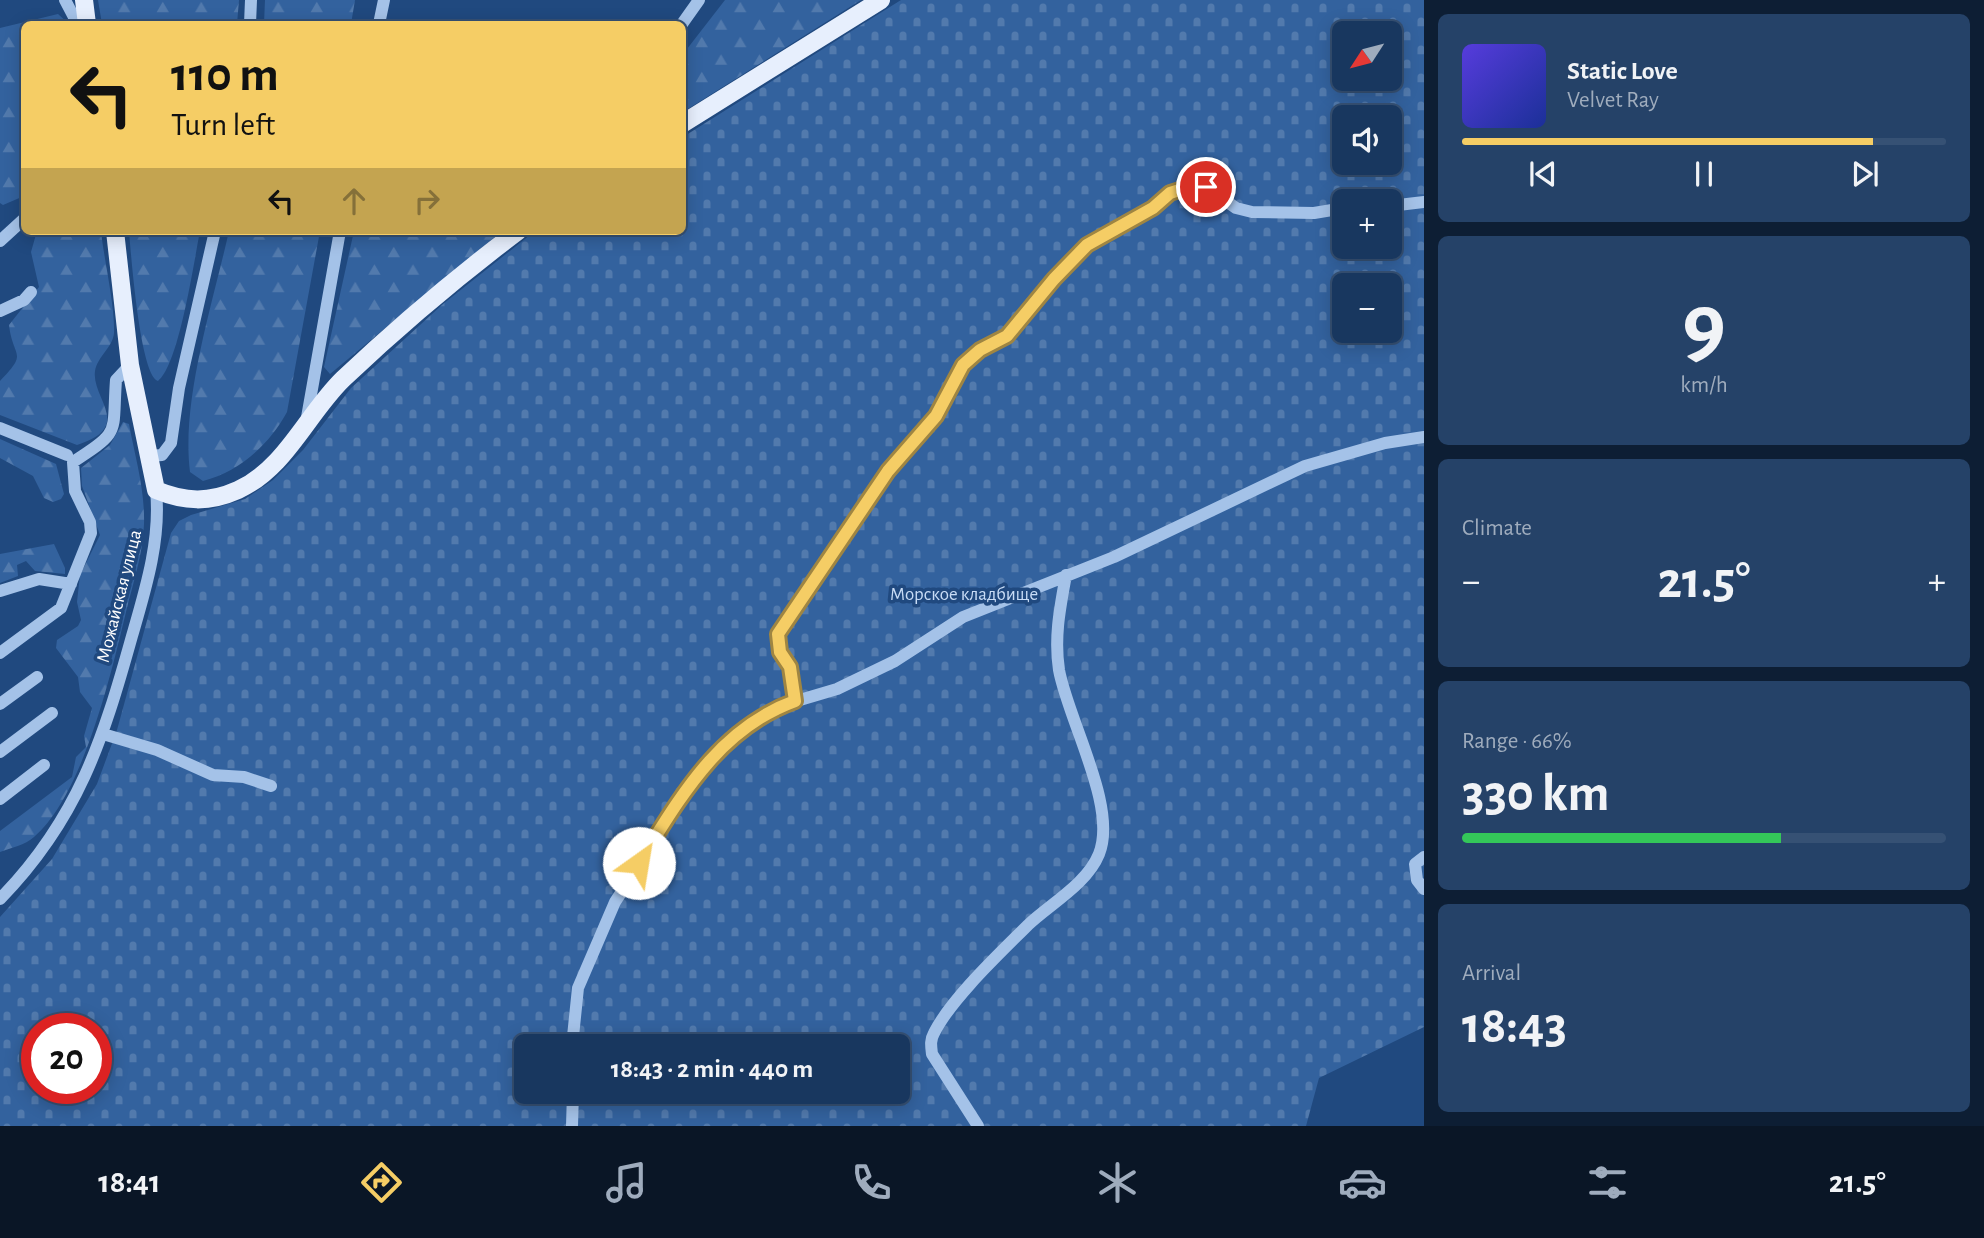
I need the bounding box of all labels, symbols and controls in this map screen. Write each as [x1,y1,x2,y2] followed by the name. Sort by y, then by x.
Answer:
[1332,21,1402,91] north arrow
[1332,21,1402,343] map controls
[56,49,147,140] icon: left
[171,51,279,100] text: 110 m
[1567,58,1678,84] text: Static Love
[1567,89,1659,112] text: Velvet Ray
[1332,105,1402,175] button: sound
[171,109,275,141] text: Turn left
[1524,155,1562,193] icon: previous
[1685,155,1723,193] icon: pause
[1846,155,1884,193] icon: next
[1176,157,1236,217] pin
[1187,168,1225,206] icon: arrive
[262,182,300,220] icon: left
[335,182,373,220] icon: ahead
[408,182,446,220] icon: right
[1332,189,1402,259] button: +
[1332,273,1402,343] button: −
[1682,281,1726,372] text: 9
[1680,374,1728,397] text: km/h
[1462,517,1532,540] text: Climate
[94,528,145,665] street label: Можайская улица
[1658,555,1750,607] text: 21.5°
[1462,563,1480,601] text: −
[1928,563,1946,601] text: +
[890,585,1038,604] park label: Морское кладбище
[1462,730,1572,753] text: Range · 66%
[1462,768,1609,820] text: 330 km
[602,826,676,900] position arrow
[1462,962,1521,985] text: Arrival
[1462,1000,1567,1052] text: 18:43
[21,1013,112,1104] speed limit sign: 20
[611,1056,813,1082] text: 18:43 · 2 min · 440 m
[357,1158,406,1207] icon: directions
[602,1158,651,1207] icon: music
[847,1158,896,1207] icon: phone
[1093,1158,1142,1207] icon: climate
[1338,1158,1387,1207] icon: car
[1583,1158,1632,1207] icon: filters
[98,1166,160,1198] text: 18:41
[1829,1166,1886,1198] text: 21.5°

